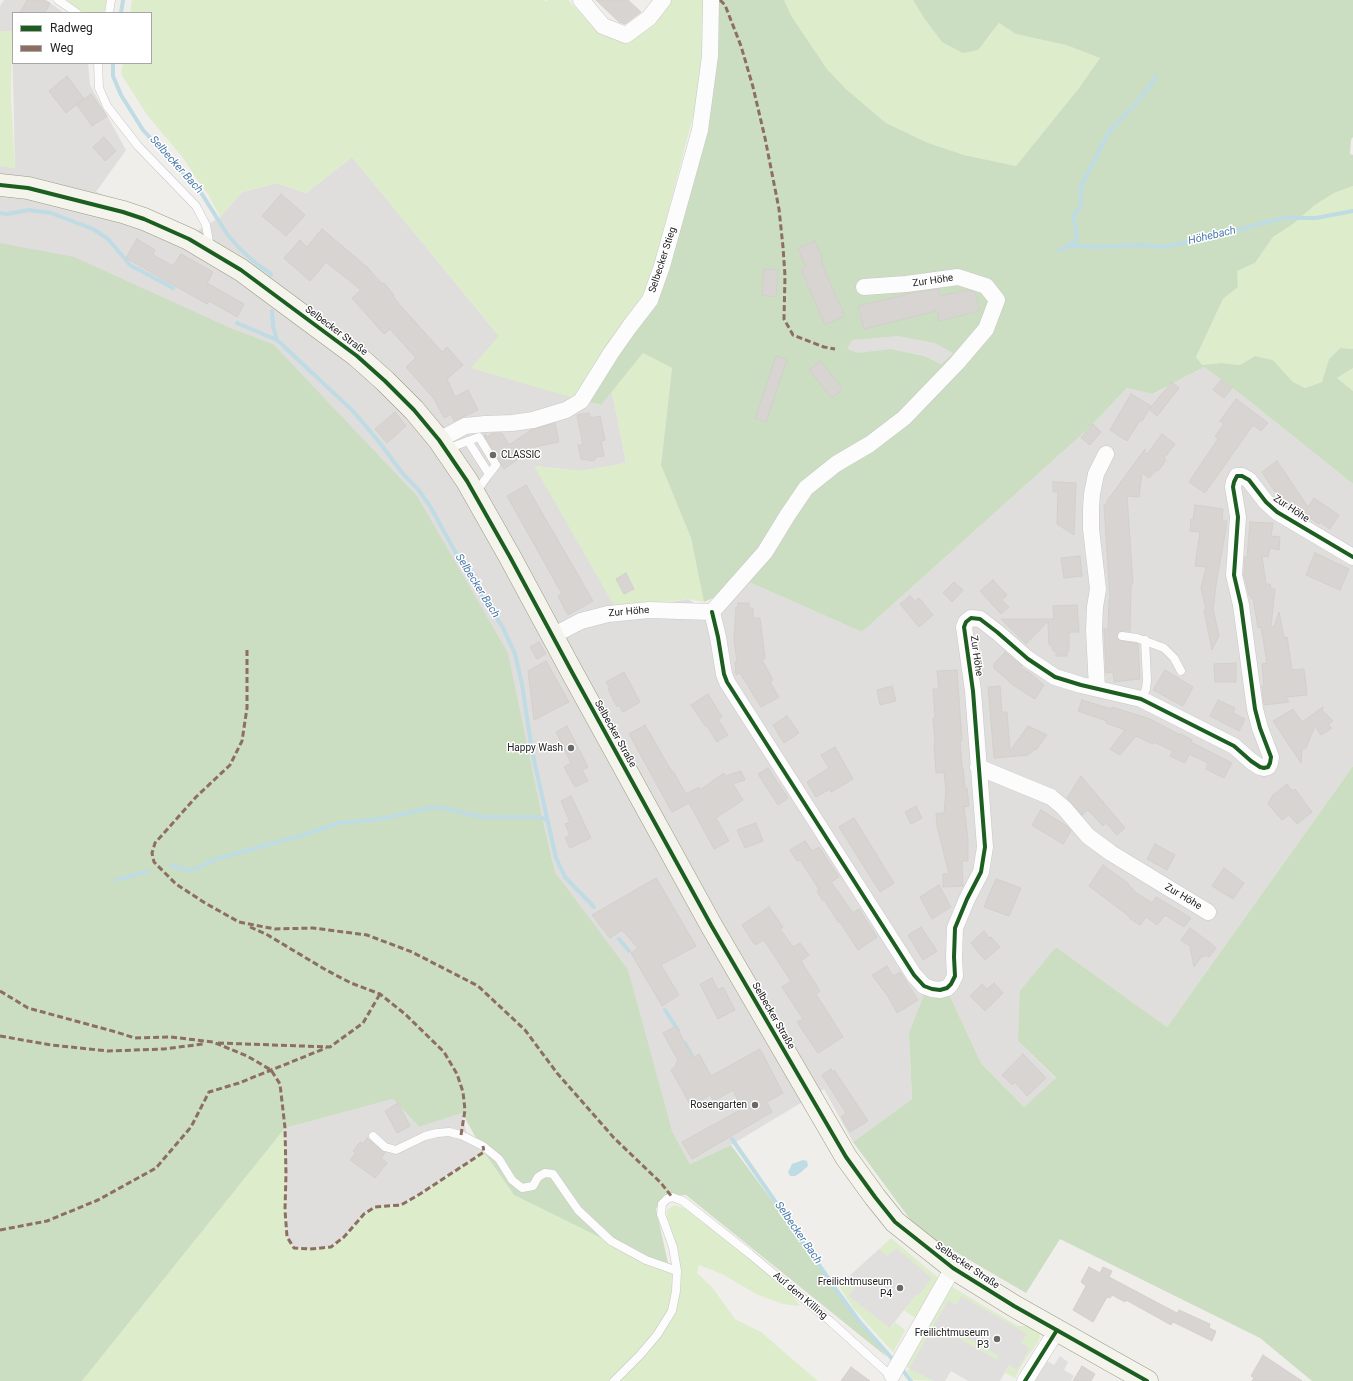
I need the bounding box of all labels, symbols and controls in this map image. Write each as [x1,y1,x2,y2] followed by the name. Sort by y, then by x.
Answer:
[12,12,152,64] legend
[50,21,93,35] text: Radweg
[50,41,74,55] text: Weg
[147,133,205,197] water label: Selbecker Bach
[1187,224,1237,248] water label: Höhebach
[647,226,679,294] street label: Selbecker Stieg
[912,272,954,290] street label: Zur Höhe
[302,304,370,358] street label: Selbecker Straße
[501,449,541,461] place label: CLASSIC
[488,450,498,460] marker: CLASSIC
[1271,493,1311,525] street label: Zur Höhe
[452,552,502,620] water label: Selbecker Bach
[608,604,650,620] street label: Zur Höhe
[967,635,985,677] street label: Zur Höhe
[592,698,638,770] street label: Selbecker Straße
[507,742,563,754] place label: Happy Wash
[566,743,576,753] marker: Happy Wash
[1162,881,1204,913] street label: Zur Höhe
[749,980,797,1052] street label: Selbecker Straße
[690,1099,747,1111] place label: Rosengarten
[750,1100,760,1110] marker: Rosengarten
[772,1199,824,1267] water label: Selbecker Bach
[933,1240,1001,1292] street label: Selbecker Straße
[770,1270,830,1322] street label: Auf dem Killing
[818,1276,892,1300] place label: Freilichtmuseum P4
[895,1283,905,1293] marker: Freilichtmuseum P4
[915,1327,989,1350] place label: Freilichtmuseum P3
[992,1334,1002,1344] marker: Freilichtmuseum P3

